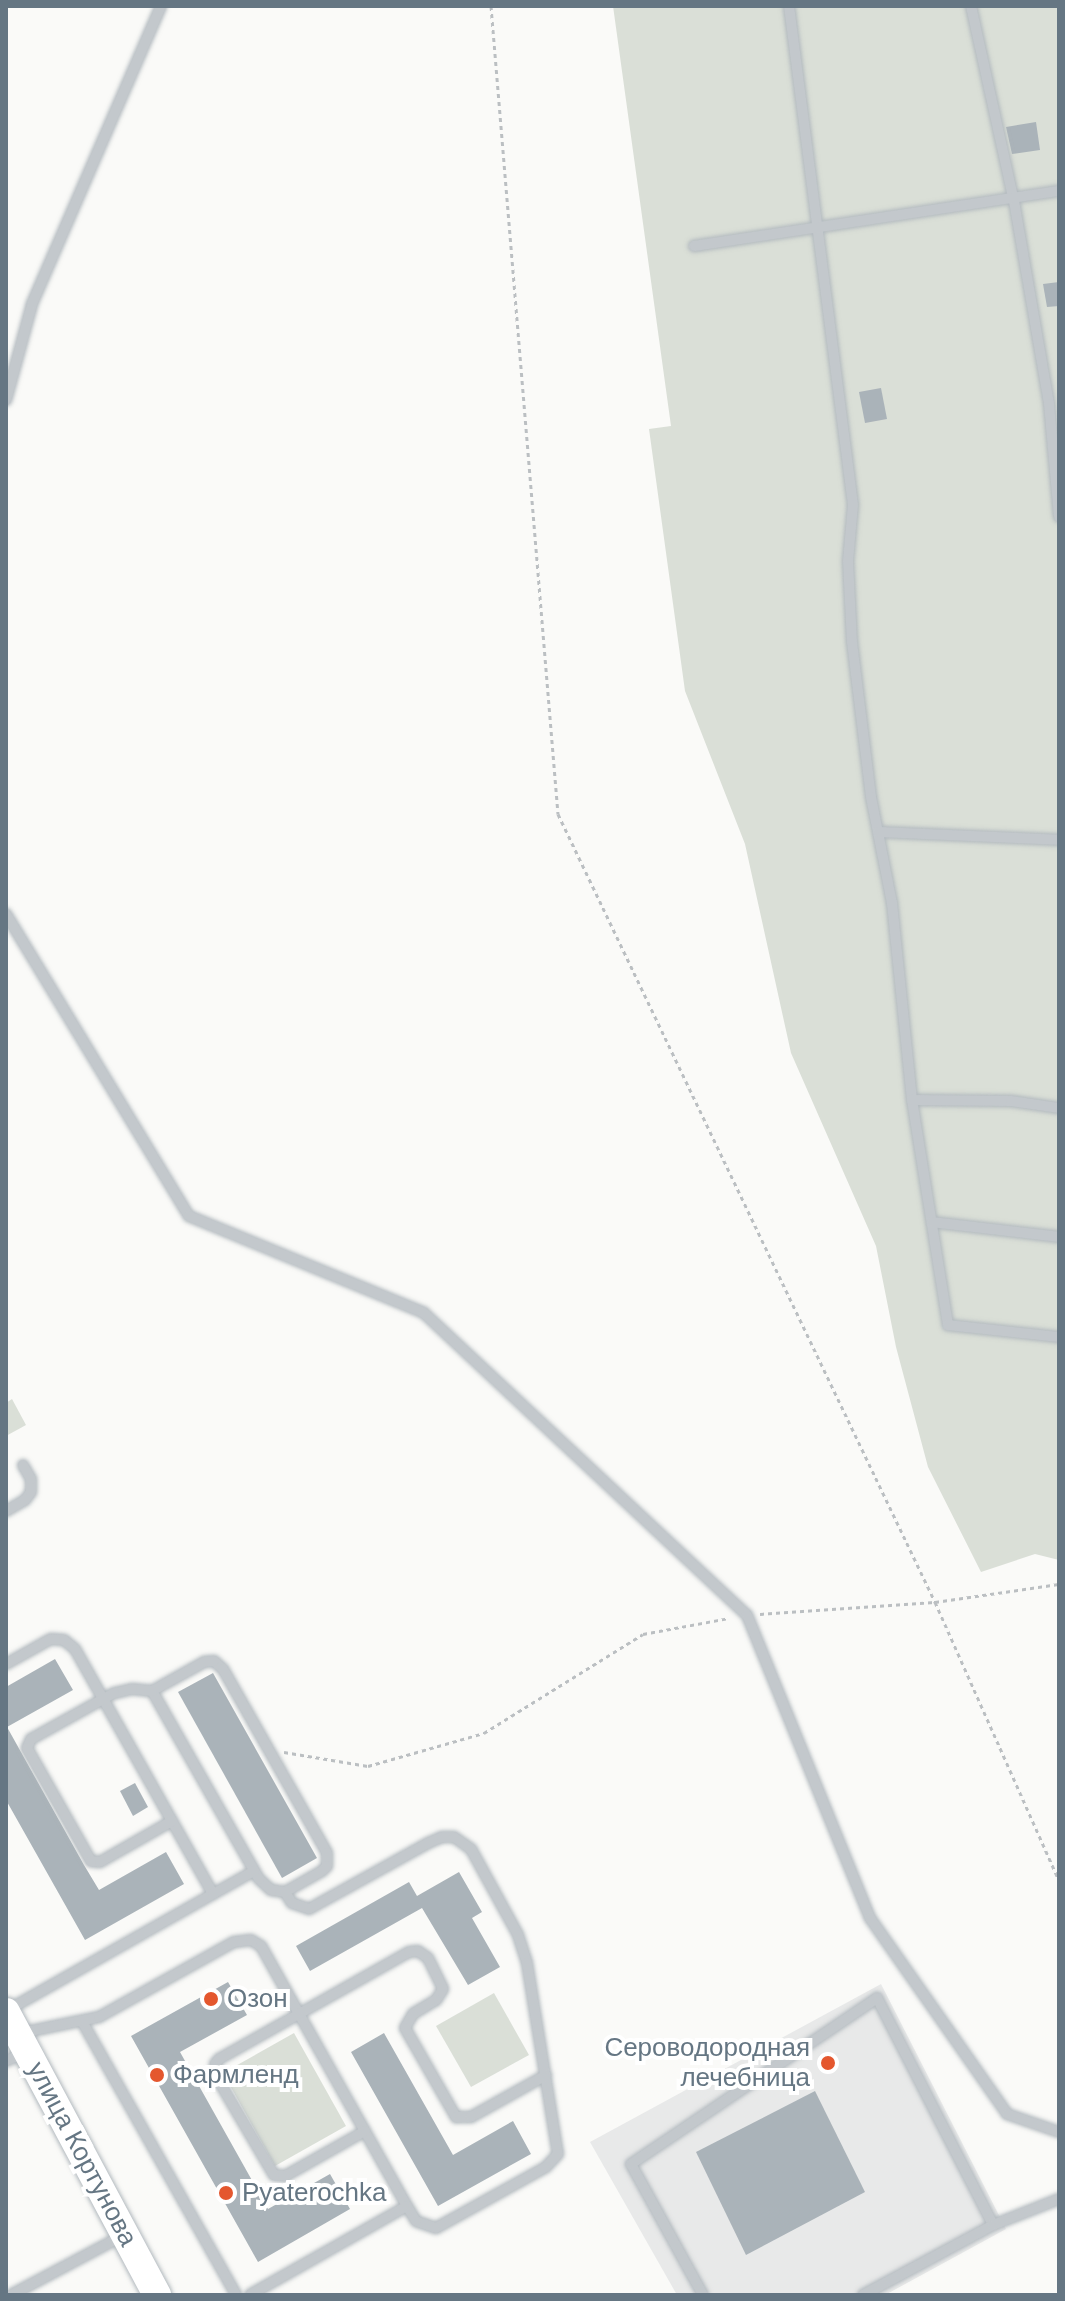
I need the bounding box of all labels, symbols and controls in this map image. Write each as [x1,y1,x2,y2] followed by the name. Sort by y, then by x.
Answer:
[227,1983,288,2015] place label: Озон
[202,1990,220,2008] marker: Озон
[604,2032,810,2094] place label: Сероводородная лечебница
[817,2052,839,2074] marker: Сероводородная лечебница
[20,2057,144,2251] street label: улица Кортунова
[173,2059,299,2091] place label: Фармленд
[148,2066,166,2084] marker: Фармленд
[242,2177,387,2209] place label: Pyaterochka
[217,2184,235,2202] marker: Pyaterochka

